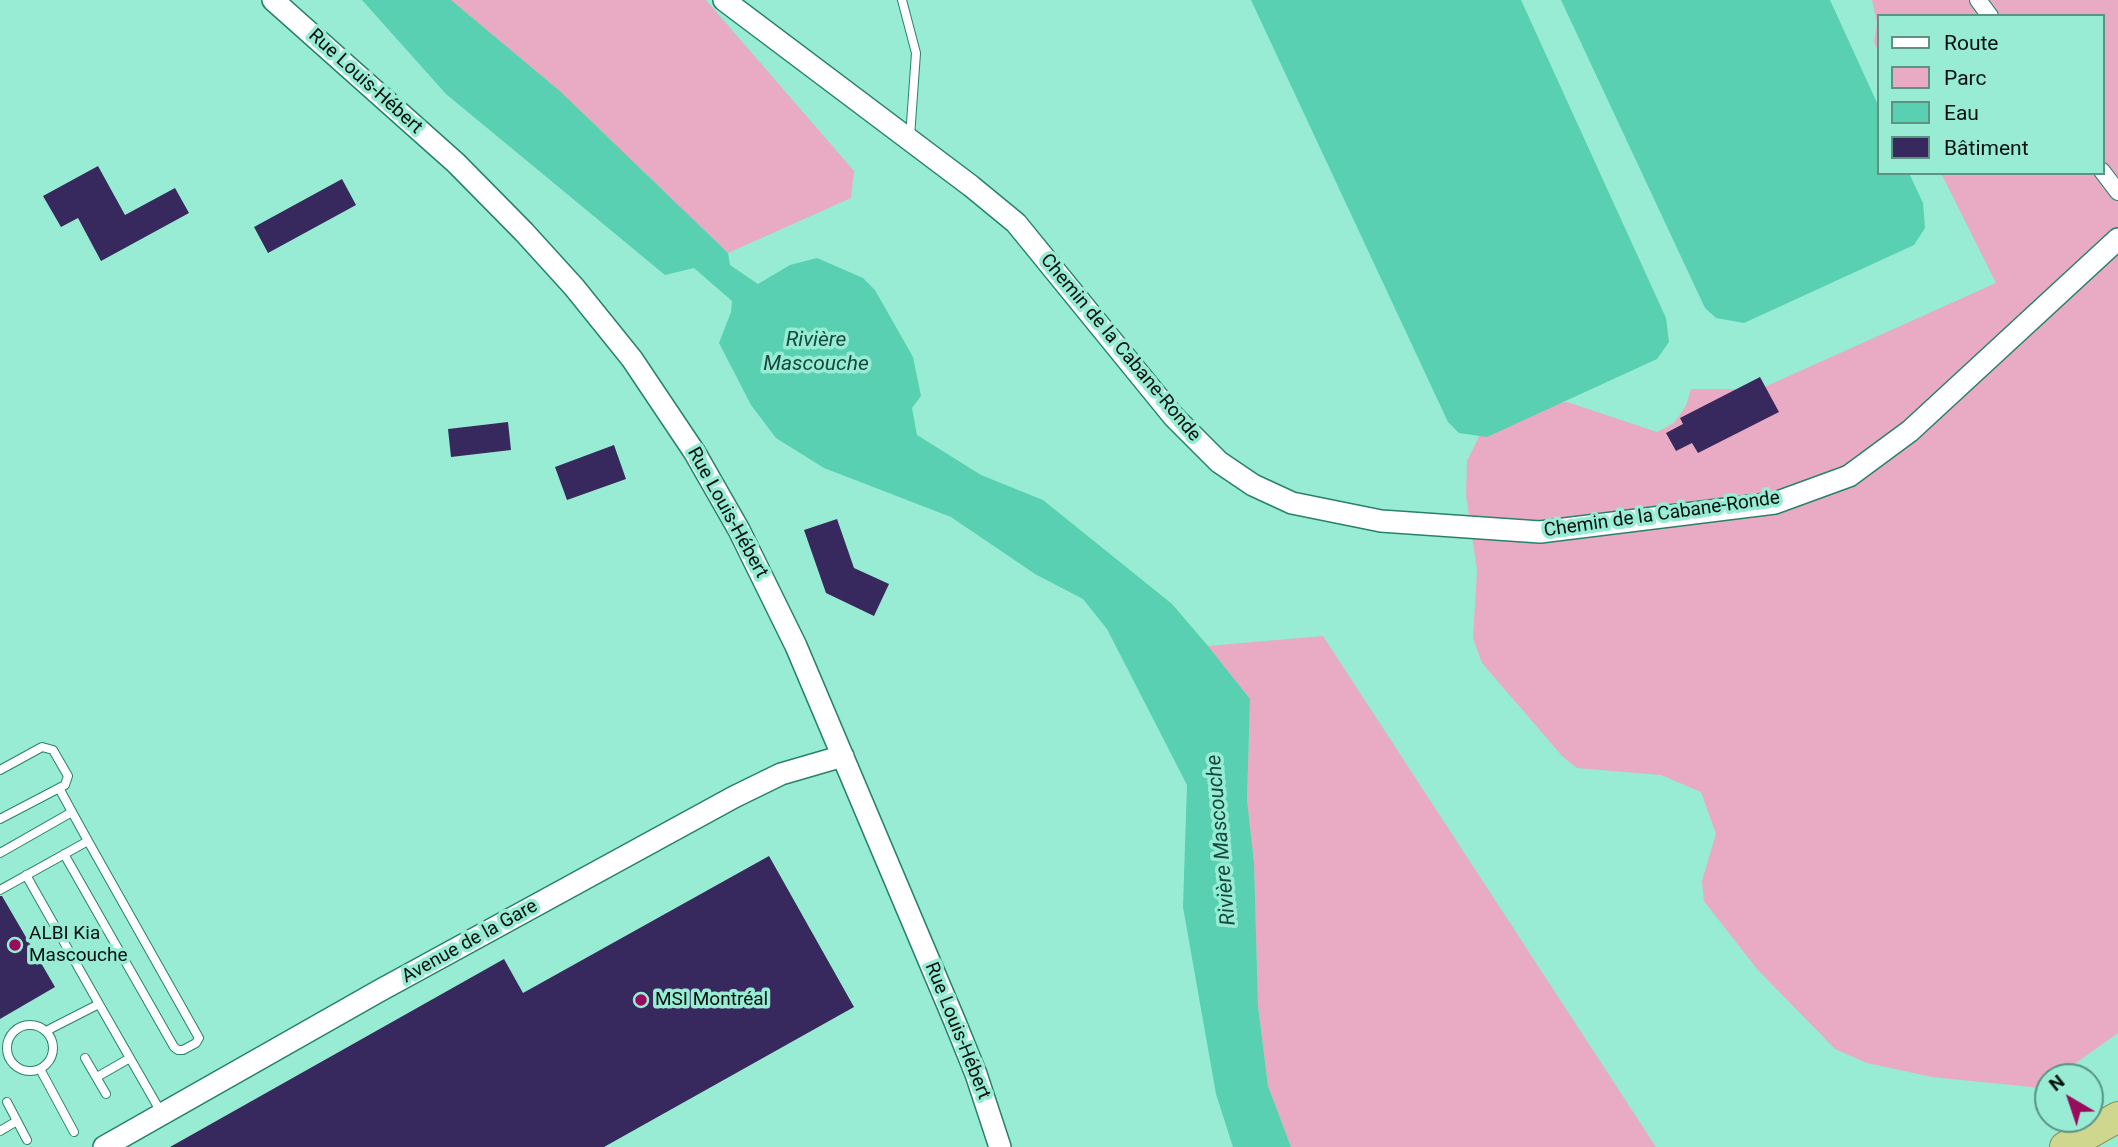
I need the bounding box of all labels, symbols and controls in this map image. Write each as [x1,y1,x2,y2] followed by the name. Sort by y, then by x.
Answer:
[1876,14,2104,175] legend
[303,25,427,139] street label: Rue Louis-Hébert
[1944,31,1999,55] text: Route
[1944,66,1986,90] text: Parc
[1944,101,1979,125] text: Eau
[1944,136,2029,160] text: Bâtiment
[1035,250,1205,446] street label: Chemin de la Cabane-Ronde
[763,328,869,378] water label: Rivière Mascouche
[682,444,772,582] street label: Rue Louis-Hébert
[1543,487,1781,543] street label: Chemin de la Cabane-Ronde
[1202,754,1242,926] water label: Rivière Mascouche
[398,895,542,989] street label: Avenue de la Gare
[29,923,127,967] place label: ALBI Kia Mascouche
[7,937,23,953] marker: ALBI Kia Mascouche
[919,959,995,1103] street label: Rue Louis-Hébert
[655,989,768,1011] place label: MSI Montréal
[633,992,649,1008] marker: MSI Montréal
[2034,1063,2104,1133] north arrow
[2044,1070,2069,1096] text: N

